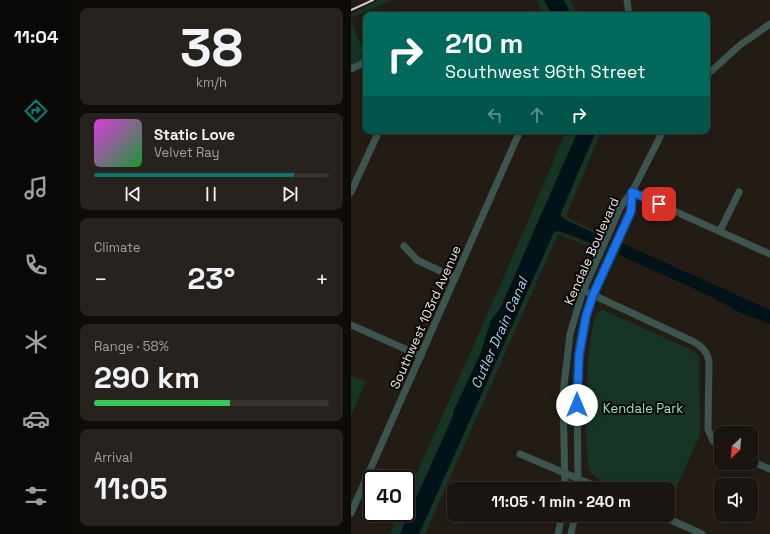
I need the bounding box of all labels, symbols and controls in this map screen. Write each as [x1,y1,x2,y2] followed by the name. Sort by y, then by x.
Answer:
[180,15,243,81] text: 38
[14,25,58,48] text: 11:04
[445,25,523,61] text: 210 m
[379,28,431,80] icon: right
[445,60,645,83] text: Southwest 96th Street
[196,74,227,91] text: km/h
[22,97,50,125] icon: directions
[484,104,506,126] icon: left
[526,104,548,126] icon: ahead
[568,104,590,126] icon: right
[154,125,235,144] text: Static Love
[154,144,219,161] text: Velvet Ray
[22,174,50,202] icon: music
[122,183,144,205] icon: previous
[200,183,222,205] icon: pause
[279,183,301,205] icon: next
[642,187,676,221] pin
[648,193,670,215] icon: arrive
[560,195,623,308] street label: Kendale Boulevard
[94,239,140,256] text: Climate
[386,243,465,392] street label: Southwest 103rd Avenue
[22,251,50,279] icon: phone
[188,259,235,298] text: 23°
[94,265,108,293] text: −
[315,265,329,293] text: +
[466,273,532,391] water label: Cutler Drain Canal
[22,328,50,356] icon: climate
[94,338,169,355] text: Range · 58%
[94,358,200,397] text: 290 km
[556,384,598,426] position arrow
[603,400,683,417] park label: Kendale Park
[22,405,50,433] icon: car
[714,426,758,470] north arrow
[714,426,758,522] map controls
[94,449,133,466] text: Arrival
[94,469,168,508] text: 11:05
[363,470,415,522] speed limit sign: 40
[714,478,758,522] button: sound
[22,482,50,510] icon: filters
[491,492,631,511] text: 11:05 · 1 min · 240 m

